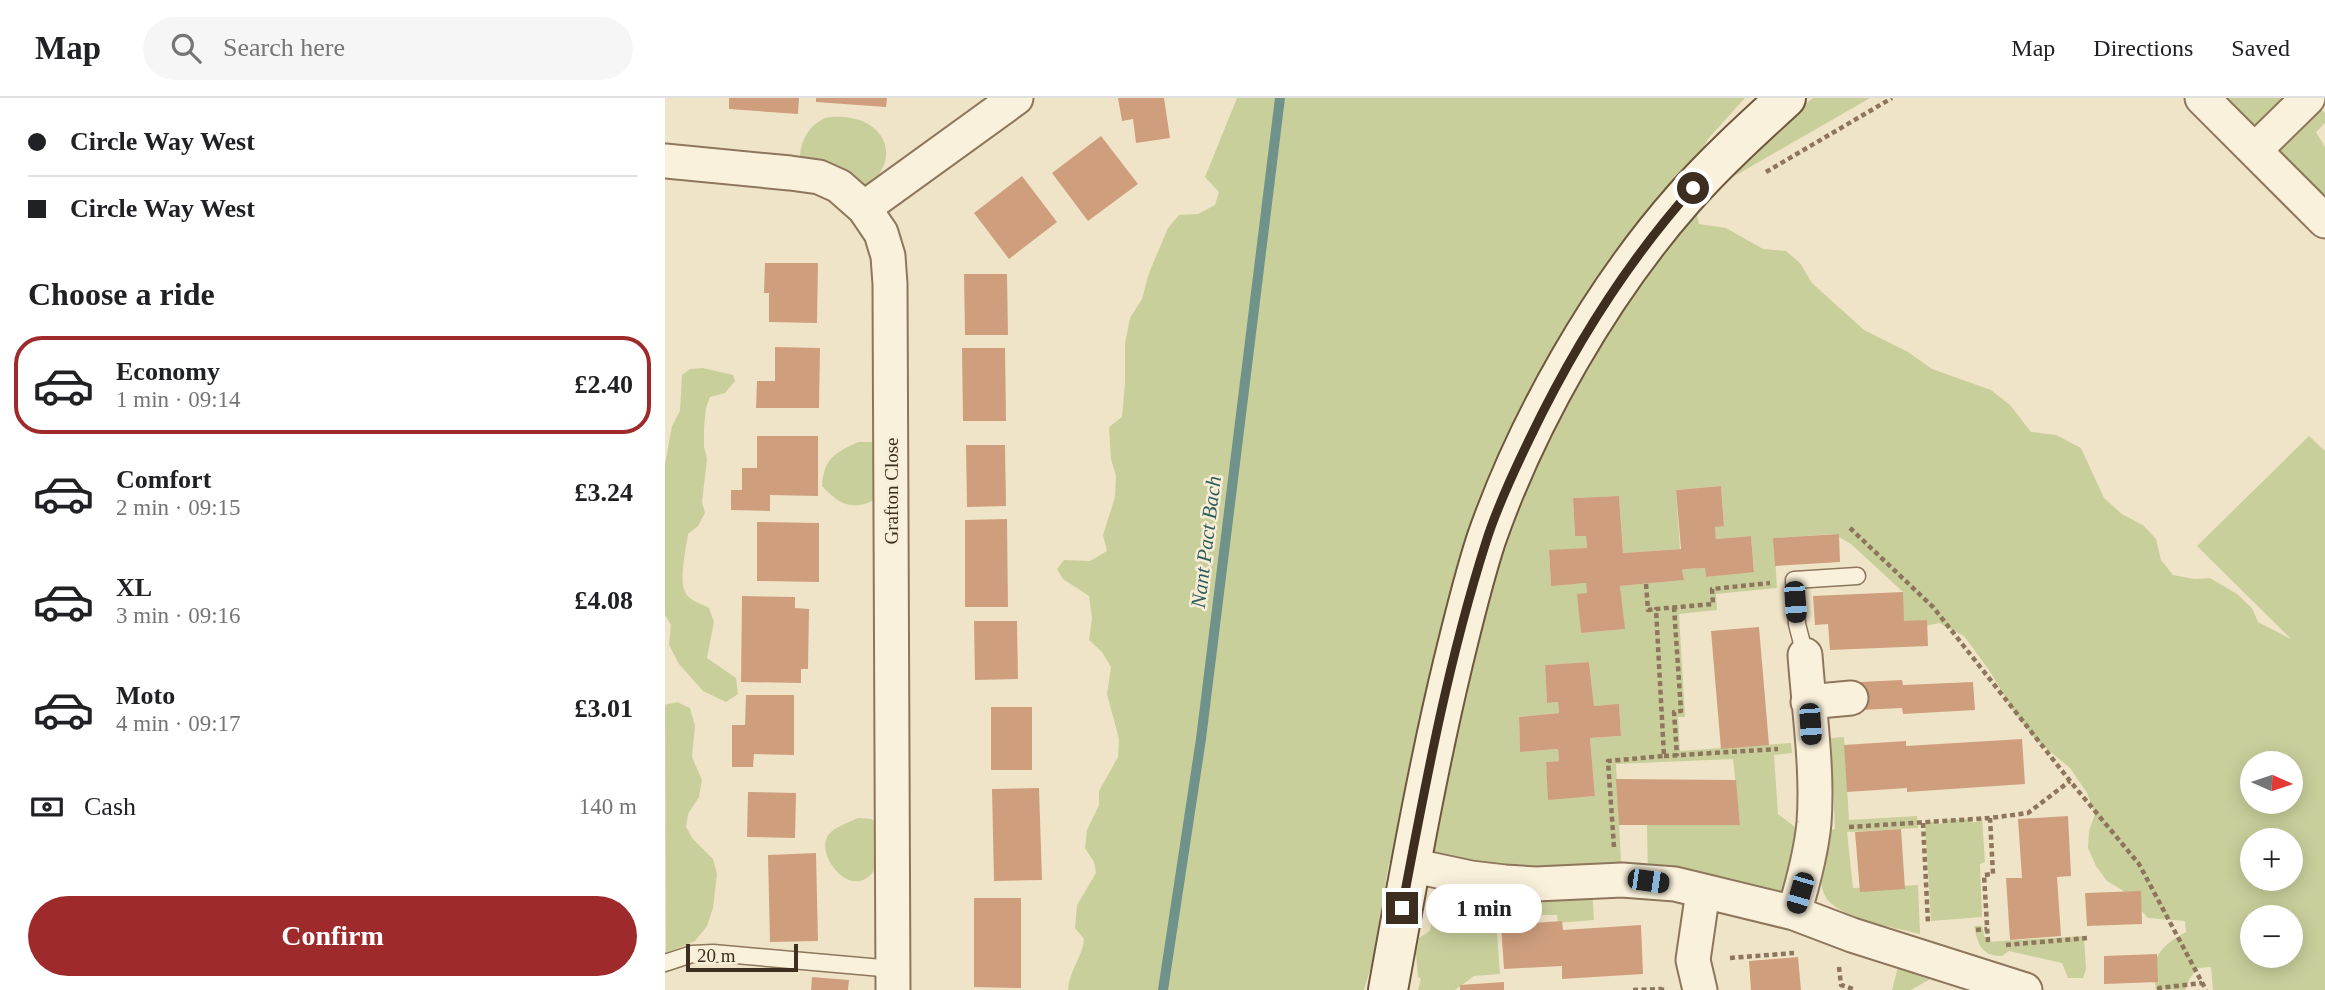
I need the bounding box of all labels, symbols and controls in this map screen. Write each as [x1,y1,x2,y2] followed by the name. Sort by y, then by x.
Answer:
[143,17,633,80] search box
[167,29,205,67] icon: search
[35,30,101,66] text: Map
[223,33,345,62] text: Search here
[2011,35,2055,61] text: Map
[2093,35,2193,61] text: Directions
[2231,35,2290,61] text: Saved
[70,127,255,156] text: Circle Way West
[1677,172,1709,204] route start
[70,194,255,223] text: Circle Way West
[28,276,215,312] text: Choose a ride
[32,354,95,417] icon: car
[116,357,220,386] text: Economy
[575,370,633,399] text: £2.40
[116,387,241,412] text: 1 min · 09:14
[881,437,902,545] street label: Grafton Close
[32,462,95,525] icon: car
[116,465,211,494] text: Comfort
[1186,475,1226,610] water label: Nant Pact Bach
[575,478,633,507] text: £3.24
[116,495,241,520] text: 2 min · 09:15
[32,570,95,633] icon: car
[116,573,152,602] text: XL
[1784,580,1807,624] car
[575,586,633,615] text: £4.08
[116,603,241,628] text: 3 min · 09:16
[32,678,95,741] icon: car
[116,681,175,710] text: Moto
[575,694,633,723] text: £3.01
[1799,702,1822,746] car
[116,711,241,736] text: 4 min · 09:17
[2240,751,2303,814] north arrow
[2240,751,2303,968] map controls
[28,788,66,826] icon: cash
[84,792,136,821] text: Cash
[579,794,637,819] text: 140 m
[2240,828,2303,891] button: +
[1626,868,1671,894] car
[1785,870,1816,916] car
[1427,884,1542,932] callout: 1 min
[1386,892,1418,924] route end
[28,896,637,976] button: Confirm
[1456,896,1512,921] text: 1 min
[2240,905,2303,968] button: −
[686,941,798,973] scale bar
[697,945,736,966] text: 20 m

